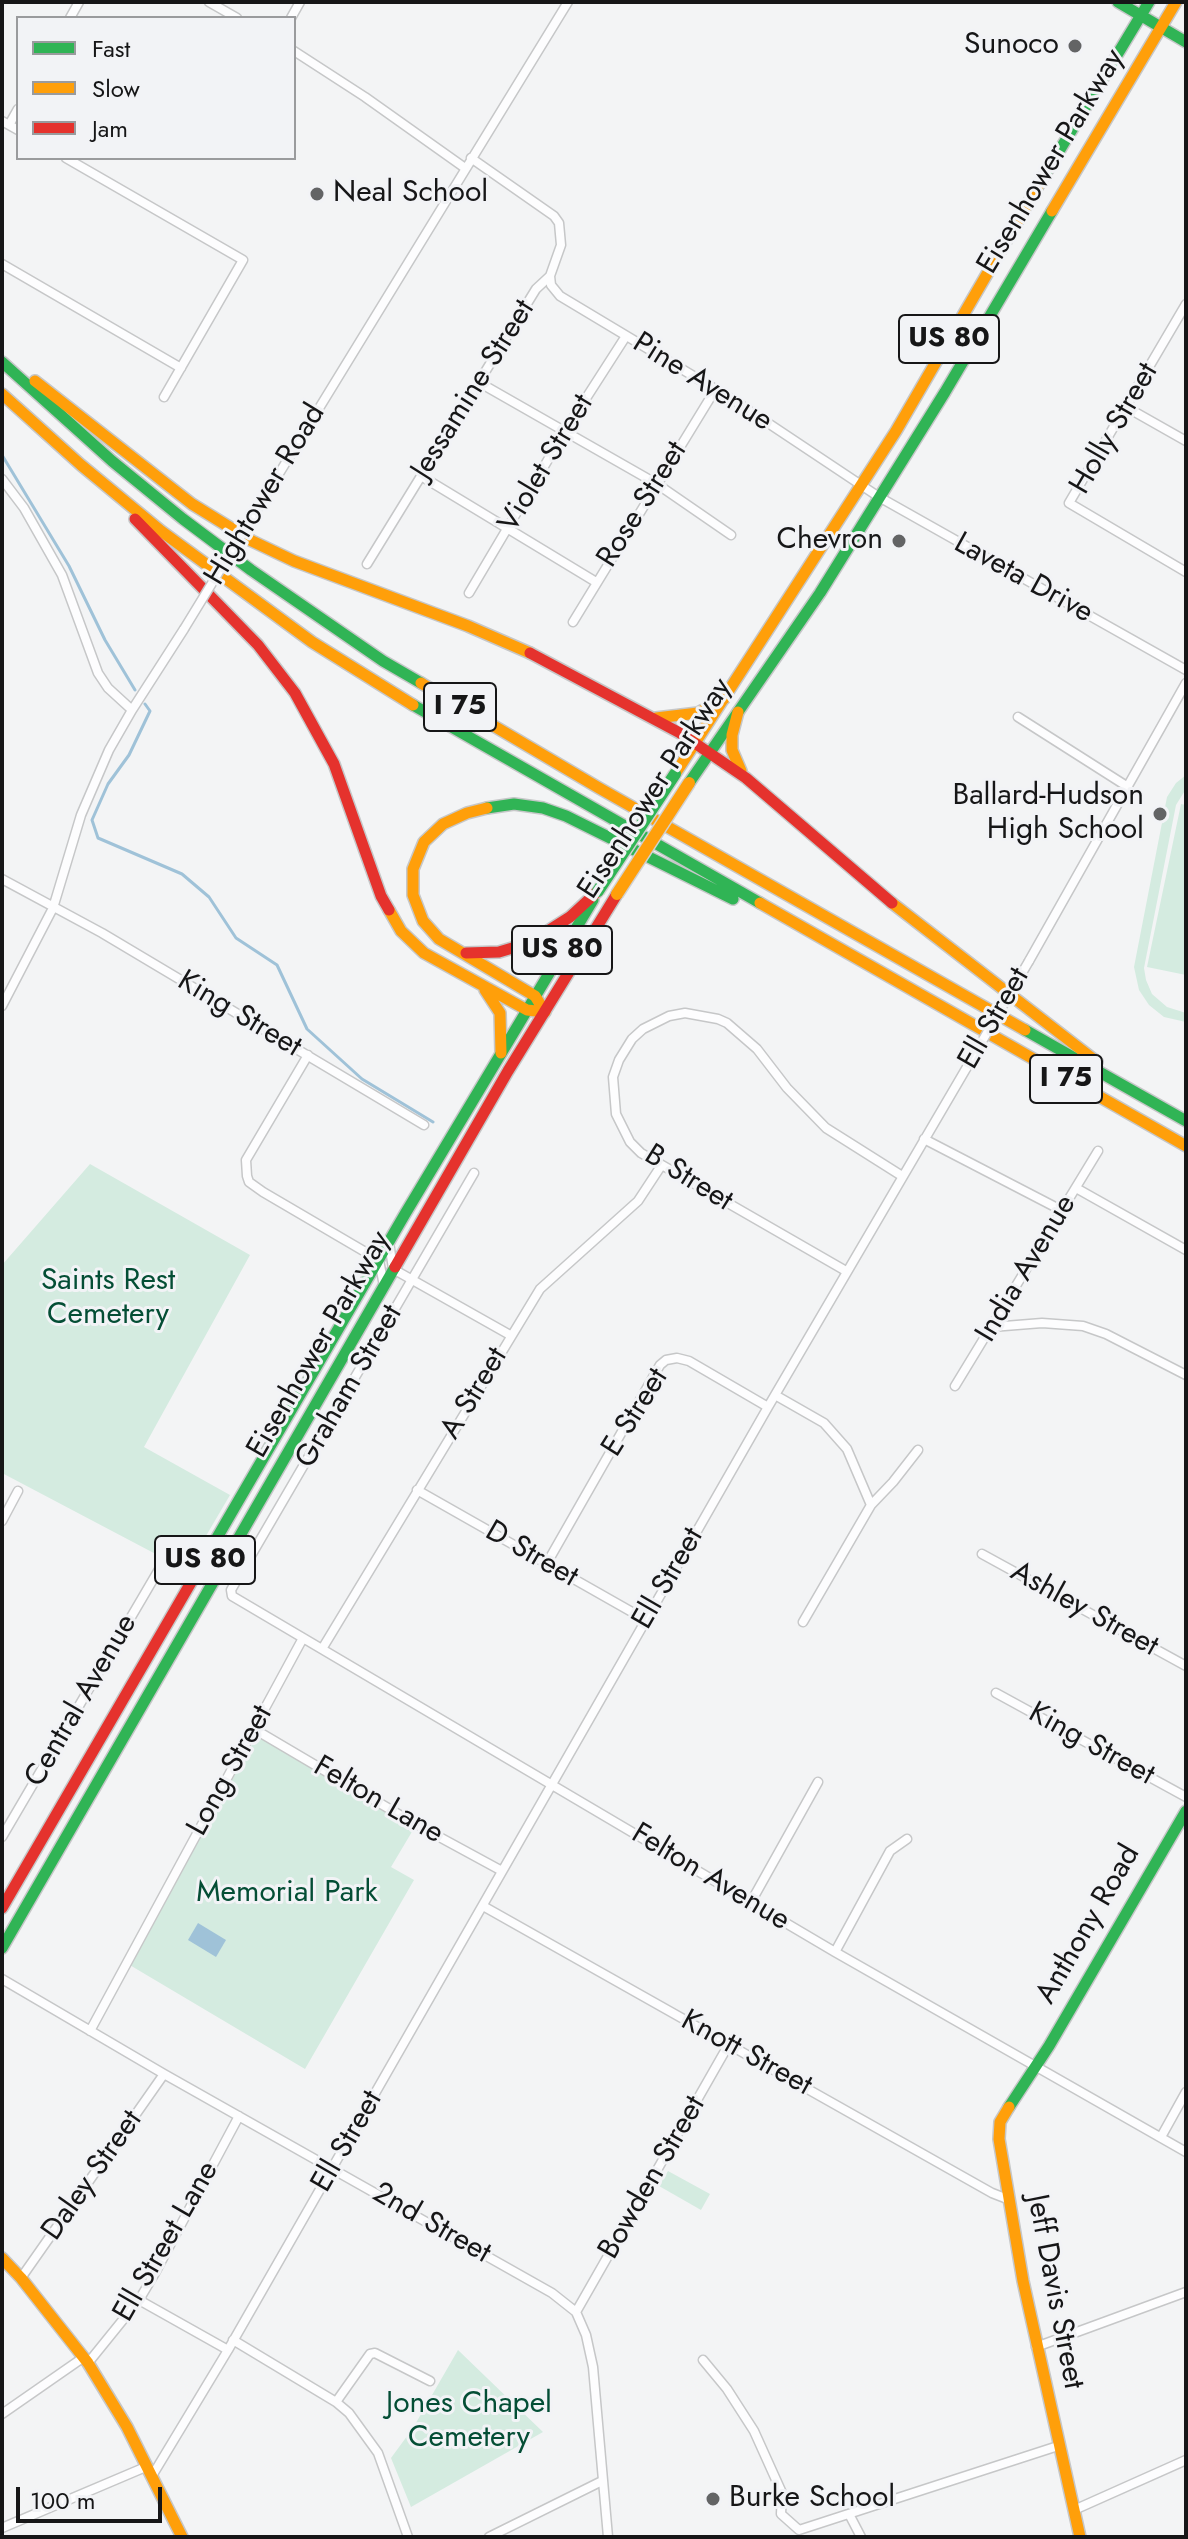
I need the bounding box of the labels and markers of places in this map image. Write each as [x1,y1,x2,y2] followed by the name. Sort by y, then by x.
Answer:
[964,28,1059,64] place label: Sunoco
[1066,37,1084,55] marker: Sunoco
[333,176,488,212] place label: Neal School
[308,185,326,203] marker: Neal School
[777,523,883,559] place label: Chevron
[890,532,908,550] marker: Chevron
[952,779,1144,850] place label: Ballard-Hudson High School
[1151,805,1169,823] marker: Ballard-Hudson High School
[729,2481,895,2517] place label: Burke School
[704,2490,722,2508] marker: Burke School

